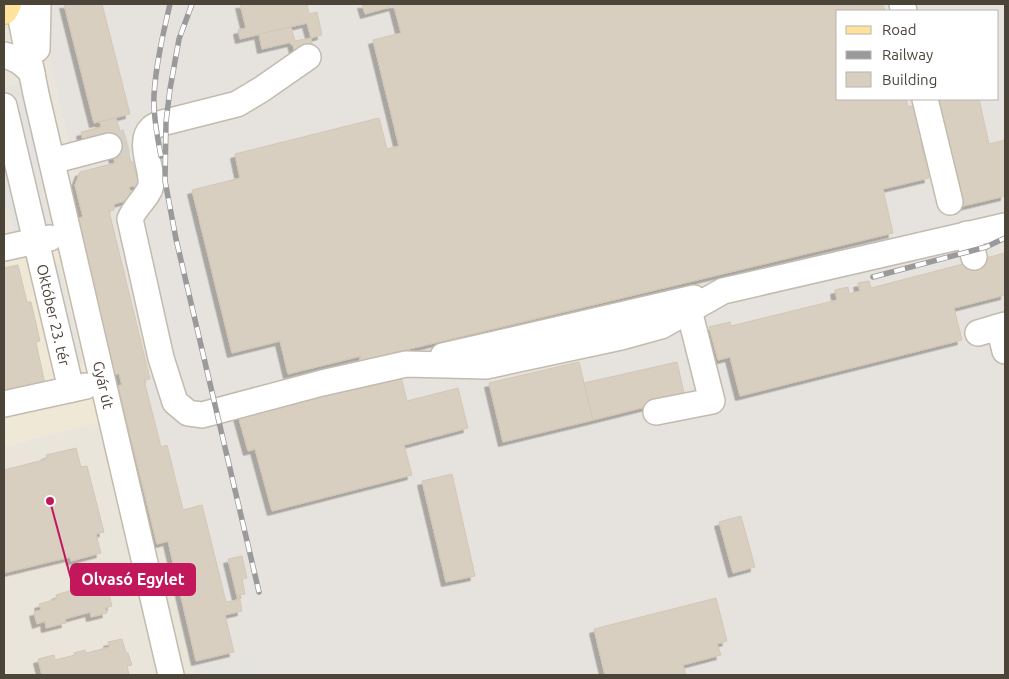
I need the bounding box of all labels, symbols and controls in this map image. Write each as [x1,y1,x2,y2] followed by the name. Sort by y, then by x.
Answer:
[836,10,999,100] legend
[882,21,917,38] text: Road
[882,46,933,63] text: Railway
[882,71,937,88] text: Building
[34,262,74,368] street label: Október 23. tér
[90,359,117,410] street label: Gyár út
[71,564,195,595] callout: Olvasó Egylet
[81,570,185,588] text: Olvasó Egylet

